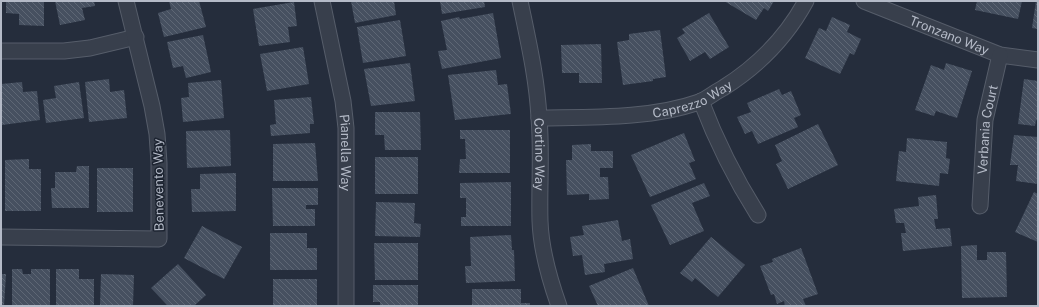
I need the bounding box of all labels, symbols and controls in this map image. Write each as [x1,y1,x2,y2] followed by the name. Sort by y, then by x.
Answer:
[907,13,991,58] street label: Tronzano Way
[652,77,735,121] street label: Caprezzo Way
[975,83,1001,175] street label: Verbania Court
[337,113,353,191] street label: Pianella Way
[531,117,547,191] street label: Cortino Way
[150,139,167,231] street label: Benevento Way

